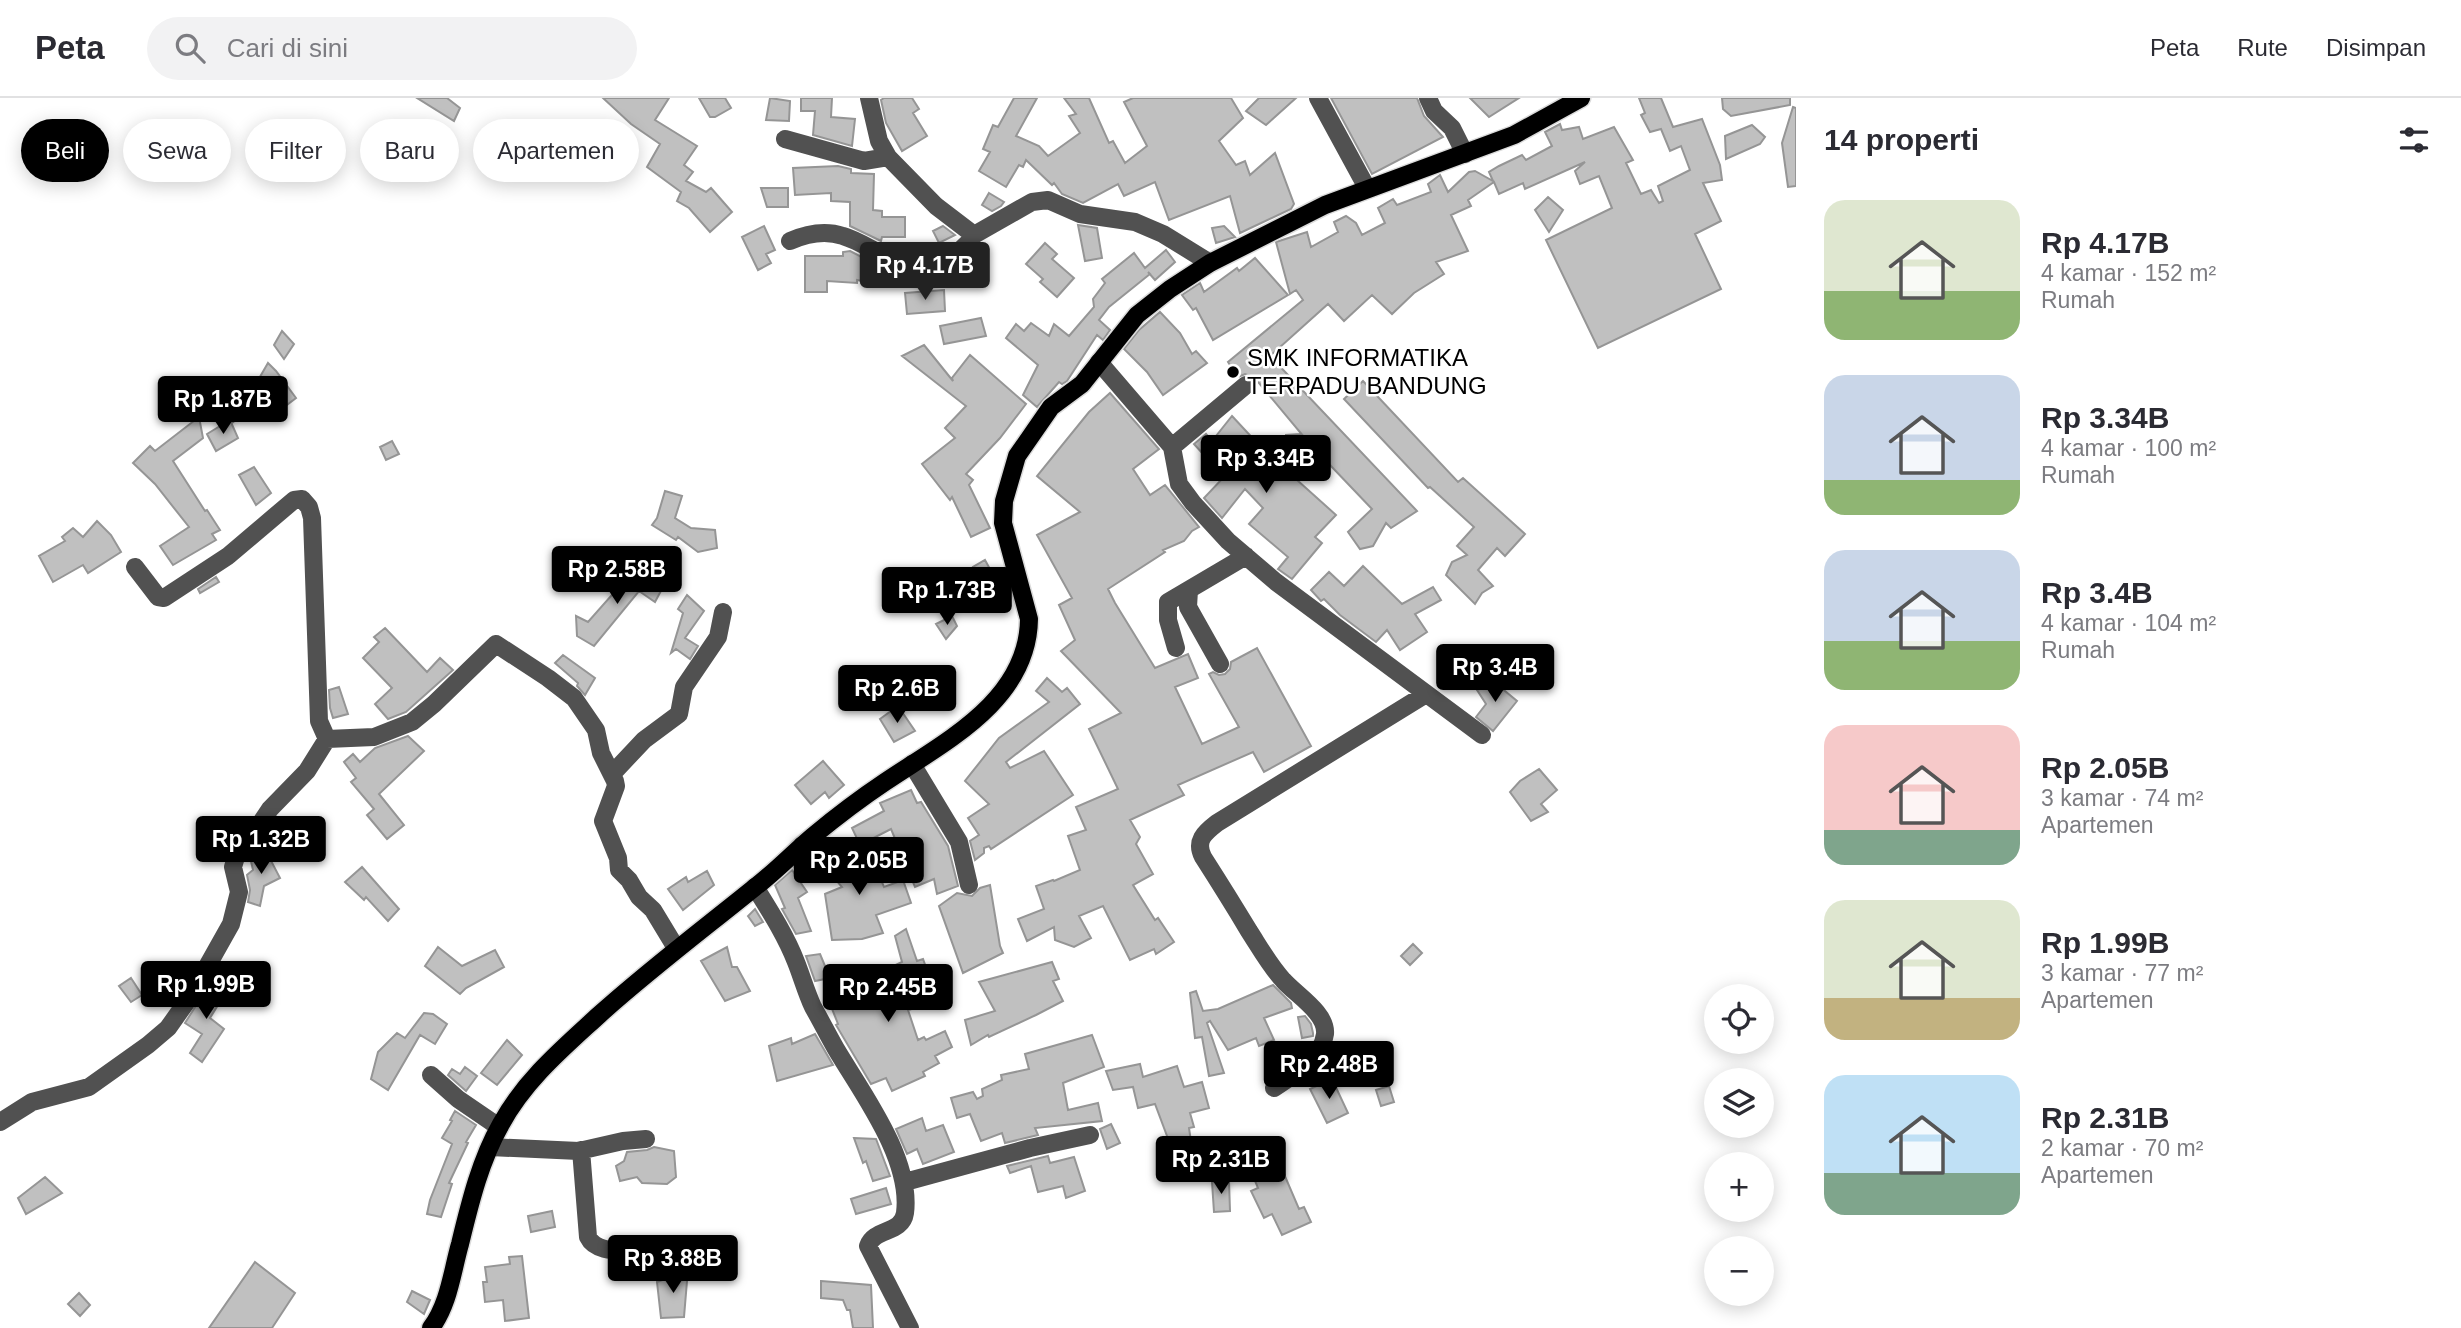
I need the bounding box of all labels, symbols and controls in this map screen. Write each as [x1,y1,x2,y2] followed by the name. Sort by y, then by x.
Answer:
[147,17,637,80] search box
[35,29,105,66] text: Peta
[171,29,209,67] icon: search
[227,33,348,63] text: Cari di sini
[2150,34,2199,61] text: Peta
[2237,34,2288,61] text: Rute
[2326,34,2426,61] text: Disimpan
[21,119,109,182] chip: Beli
[123,119,231,182] chip: Sewa
[245,119,346,182] chip: Filter
[360,119,459,182] chip: Baru
[473,119,639,182] chip: Apartemen
[2395,121,2433,159] icon: filters
[1824,123,1979,156] text: 14 properti
[2041,226,2169,259] text: Rp 4.17B
[1880,228,1964,312] icon: home
[853,242,997,302] pin: Rp 4.17B
[876,252,974,278] text: Rp 4.17B
[2041,260,2216,286] text: 4 kamar · 152 m²
[2041,287,2115,313] text: Rumah
[1247,344,1487,399] place label: SMK INFORMATIKA TERPADU BANDUNG
[1225,364,1241,380] marker: SMK INFORMATIKA TERPADU BANDUNG
[151,376,295,436] pin: Rp 1.87B
[174,386,272,412] text: Rp 1.87B
[2041,401,2169,434] text: Rp 3.34B
[1880,403,1964,487] icon: home
[2041,435,2216,461] text: 4 kamar · 100 m²
[1194,436,1338,495] pin: Rp 3.34B
[1217,445,1315,471] text: Rp 3.34B
[2041,462,2115,488] text: Rumah
[545,546,689,606] pin: Rp 2.58B
[568,556,666,582] text: Rp 2.58B
[875,568,1019,627] pin: Rp 1.73B
[2041,576,2153,609] text: Rp 3.4B
[898,577,996,603] text: Rp 1.73B
[1880,578,1964,662] icon: home
[2041,610,2216,636] text: 4 kamar · 104 m²
[2041,637,2115,663] text: Rumah
[1430,644,1560,704] pin: Rp 3.4B
[1452,654,1538,680] text: Rp 3.4B
[832,666,962,725] pin: Rp 2.6B
[854,675,940,701] text: Rp 2.6B
[2041,751,2169,784] text: Rp 2.05B
[1880,753,1964,837] icon: home
[2041,785,2203,811] text: 3 kamar · 74 m²
[2041,812,2154,838] text: Apartemen
[189,816,333,876] pin: Rp 1.32B
[212,826,310,852] text: Rp 1.32B
[787,838,931,897] pin: Rp 2.05B
[810,847,908,873] text: Rp 2.05B
[2041,926,2169,959] text: Rp 1.99B
[1880,928,1964,1012] icon: home
[2041,960,2203,986] text: 3 kamar · 77 m²
[134,962,278,1021] pin: Rp 1.99B
[816,964,960,1024] pin: Rp 2.45B
[157,971,255,997] text: Rp 1.99B
[839,974,937,1000] text: Rp 2.45B
[1704,984,1774,1306] map controls
[1704,984,1774,1054] button: locate
[2041,987,2154,1013] text: Apartemen
[1257,1042,1401,1101] pin: Rp 2.48B
[1280,1051,1378,1077] text: Rp 2.48B
[1704,1068,1774,1138] button: layers
[2041,1101,2169,1134] text: Rp 2.31B
[1880,1103,1964,1187] icon: home
[2041,1135,2203,1161] text: 2 kamar · 70 m²
[1149,1136,1293,1196] pin: Rp 2.31B
[1172,1146,1270,1172] text: Rp 2.31B
[1704,1152,1774,1222] button: +
[2041,1162,2154,1188] text: Apartemen
[601,1236,745,1295] pin: Rp 3.88B
[1704,1236,1774,1306] button: −
[624,1245,722,1271] text: Rp 3.88B

